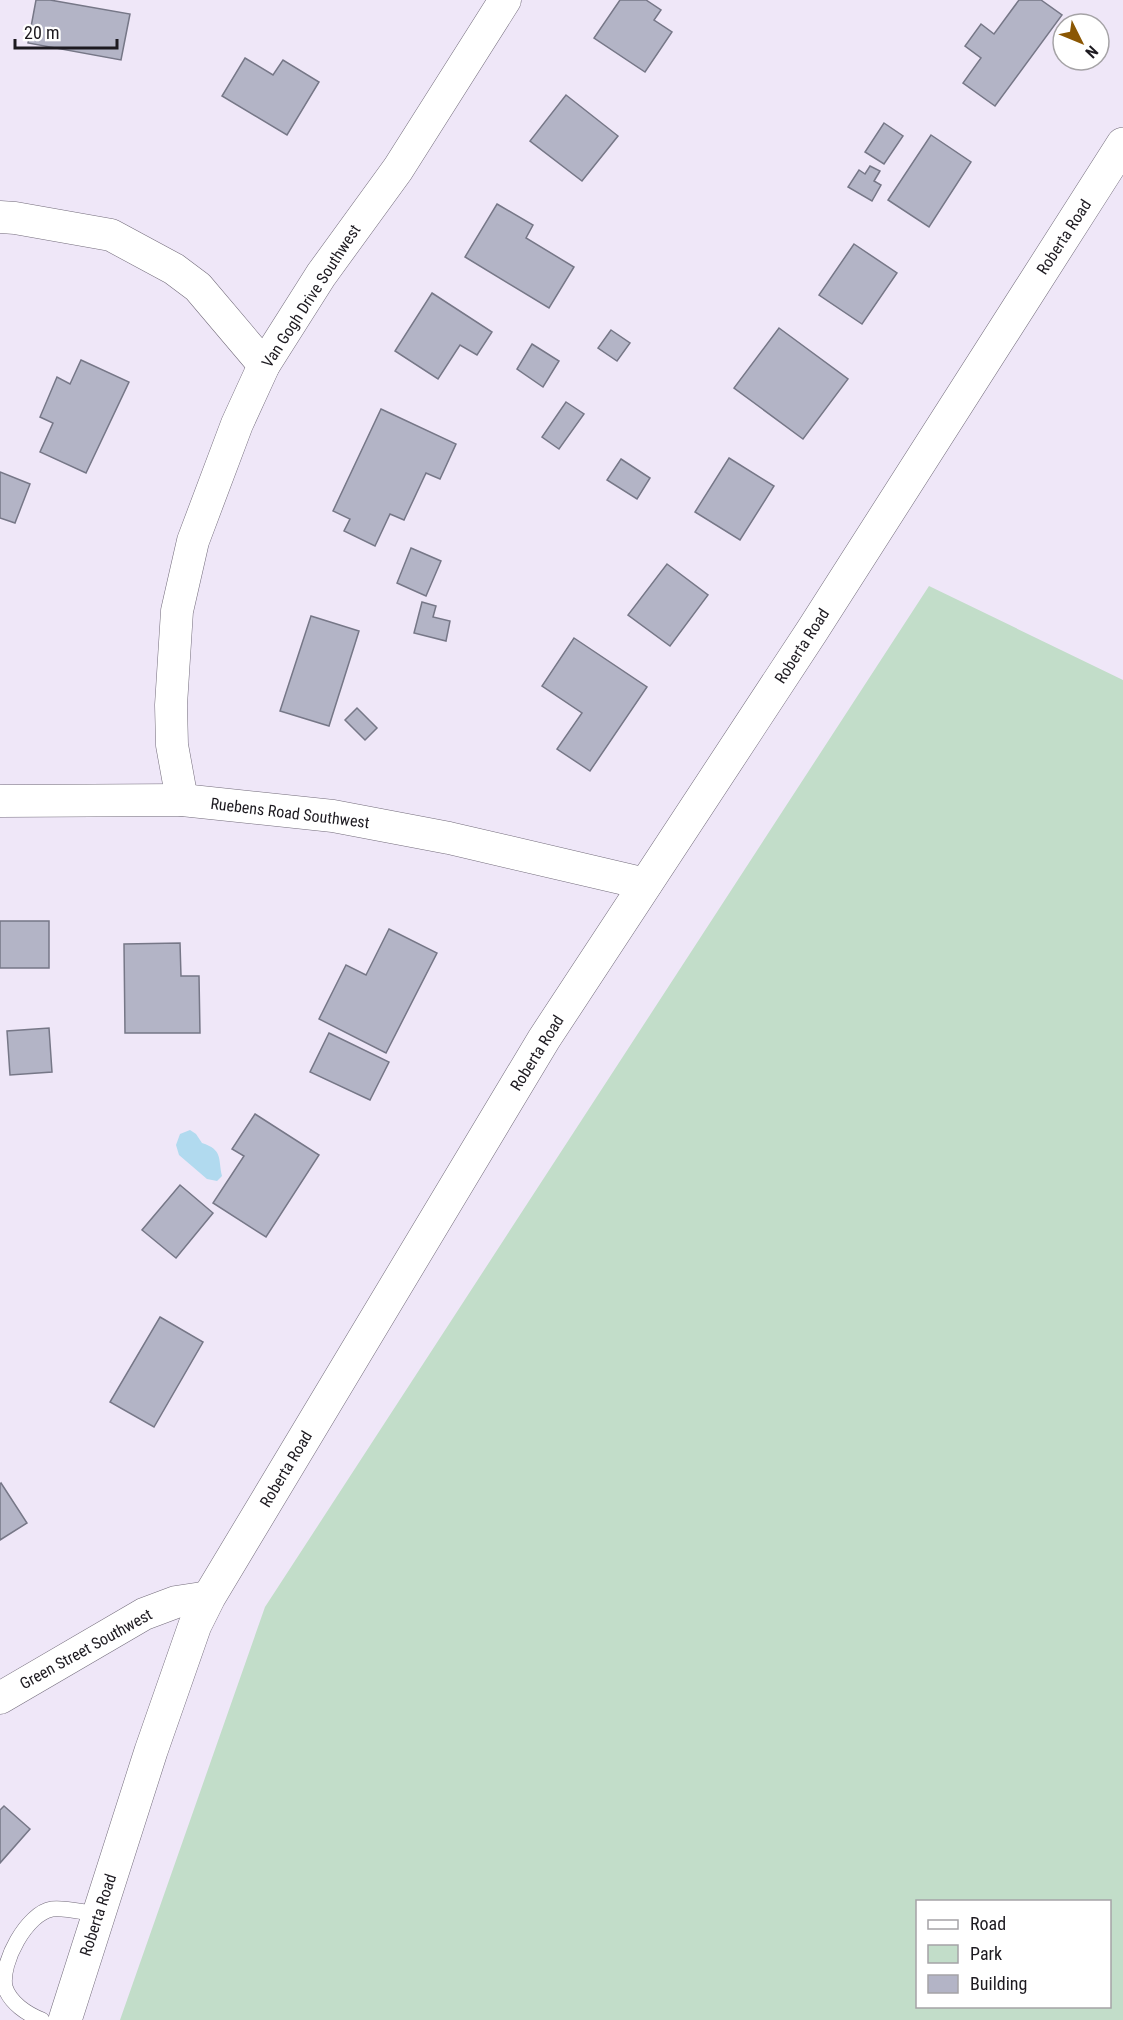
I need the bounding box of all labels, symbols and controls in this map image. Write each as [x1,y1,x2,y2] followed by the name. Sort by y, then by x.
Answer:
[15,12,117,50] scale bar
[1051,12,1111,72] north arrow
[24,22,59,43] text: 20 m
[1081,42,1102,62] text: N
[1033,196,1095,278] street label: Roberta Road
[258,221,364,371] street label: Van Gogh Drive Southwest
[771,605,833,687] street label: Roberta Road
[209,794,371,832] street label: Ruebens Road Southwest
[506,1012,568,1094] street label: Roberta Road
[256,1428,316,1510] street label: Roberta Road
[17,1605,156,1693] street label: Green Street Southwest
[76,1871,120,1959] street label: Roberta Road
[916,1900,1111,2008] legend
[970,1913,1006,1934] text: Road
[970,1943,1002,1964] text: Park
[970,1973,1027,1994] text: Building

